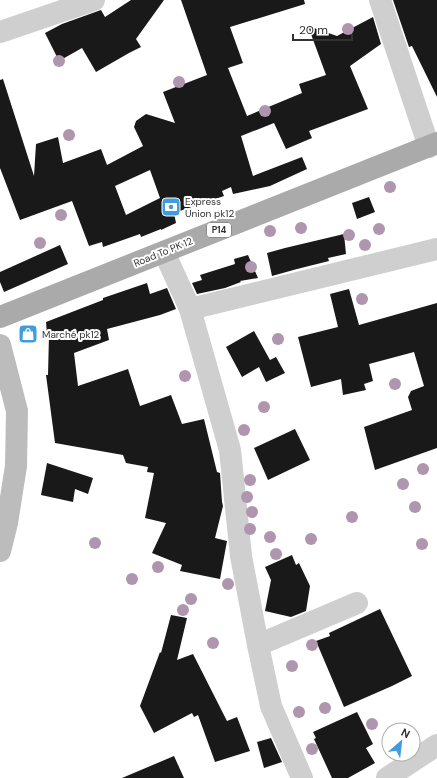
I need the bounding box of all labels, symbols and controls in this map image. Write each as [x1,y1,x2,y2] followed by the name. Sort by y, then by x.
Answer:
[293,16,352,42] scale bar
[299,22,328,38] text: 20 m
[185,195,234,220] place label: Express Union pk12
[160,196,182,218] bank icon: Express Union pk12
[207,223,231,237] road number: P14
[132,234,195,270] street label: Road To PK 12
[17,323,39,345] shop icon: Marché pk12
[42,328,100,341] place label: Marché pk12
[381,722,421,762] north arrow
[399,725,413,741] text: N

